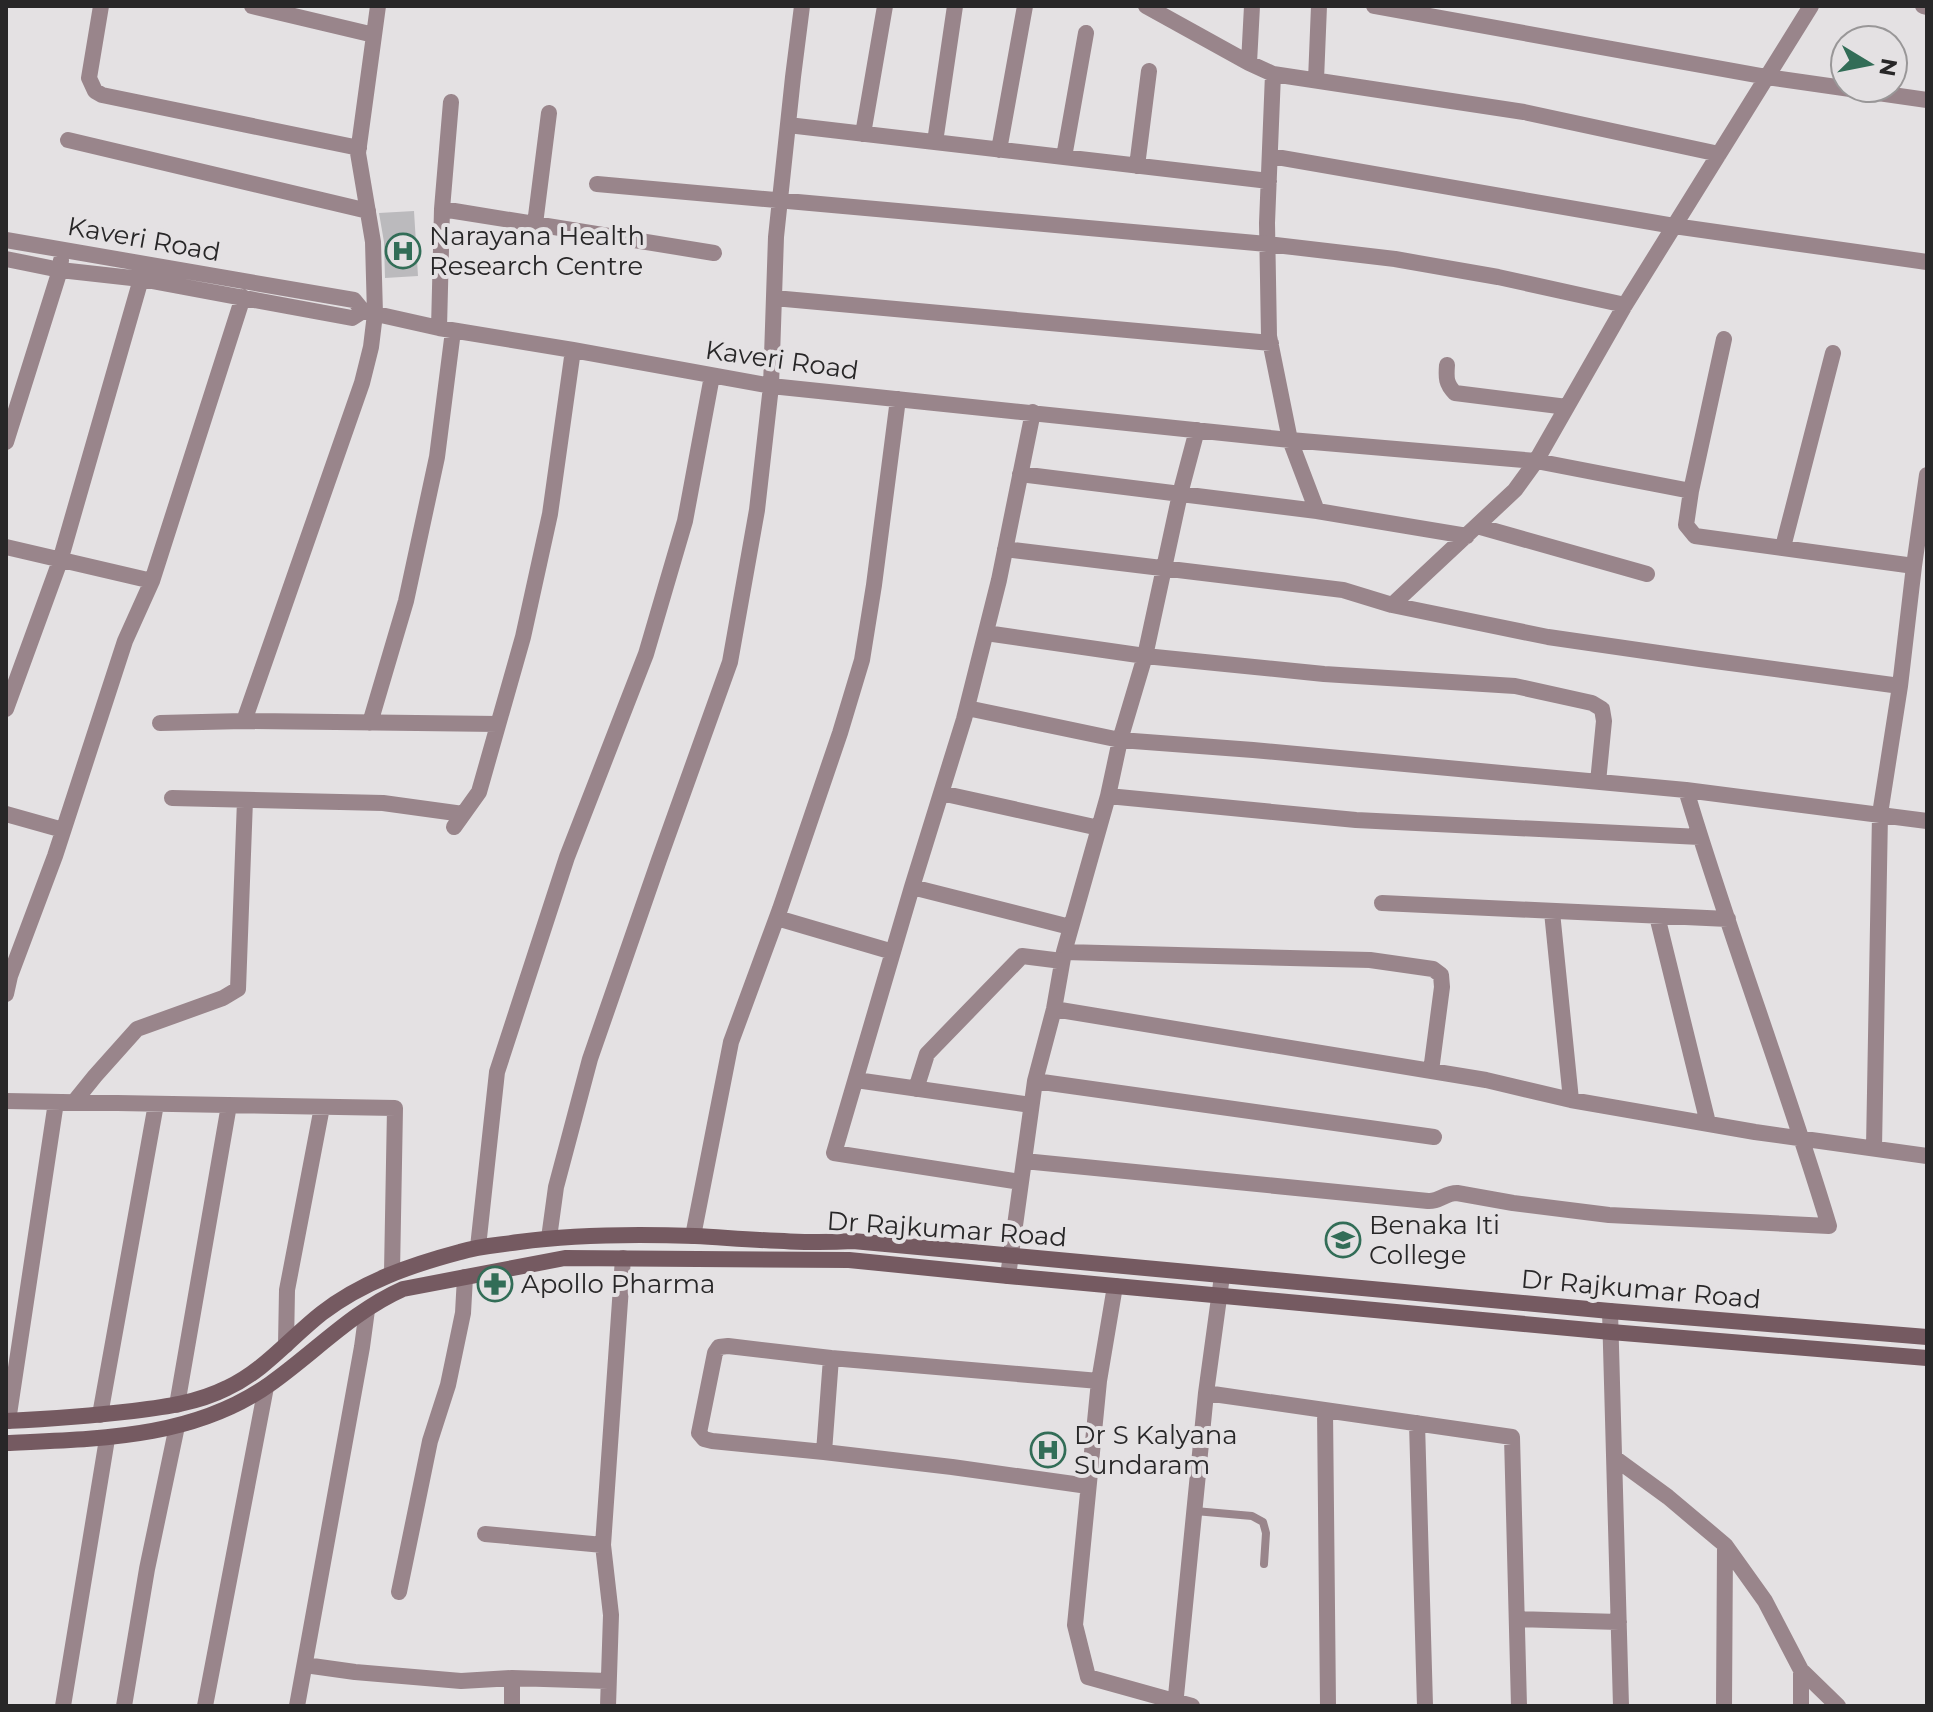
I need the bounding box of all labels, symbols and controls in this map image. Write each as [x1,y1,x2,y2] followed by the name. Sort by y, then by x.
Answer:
[1829,24,1909,104] north arrow
[1873,56,1903,78] text: N
[65,210,223,268] street label: Kaveri Road
[429,220,645,282] place label: Narayana Health Research Centre
[384,232,422,270] hospital icon: Narayana Health Research Centre
[703,333,861,387] street label: Kaveri Road
[826,1205,1068,1253] street label: Dr Rajkumar Road
[1369,1209,1500,1271] place label: Benaka Iti College
[1324,1221,1362,1259] school or university icon: Benaka Iti College
[1520,1263,1762,1315] street label: Dr Rajkumar Road
[476,1265,514,1303] pharmacy icon: Apollo Pharma
[521,1268,715,1300] place label: Apollo Pharma
[1074,1419,1238,1481] place label: Dr S Kalyana Sundaram
[1029,1431,1067,1469] hospital icon: Dr S Kalyana Sundaram

